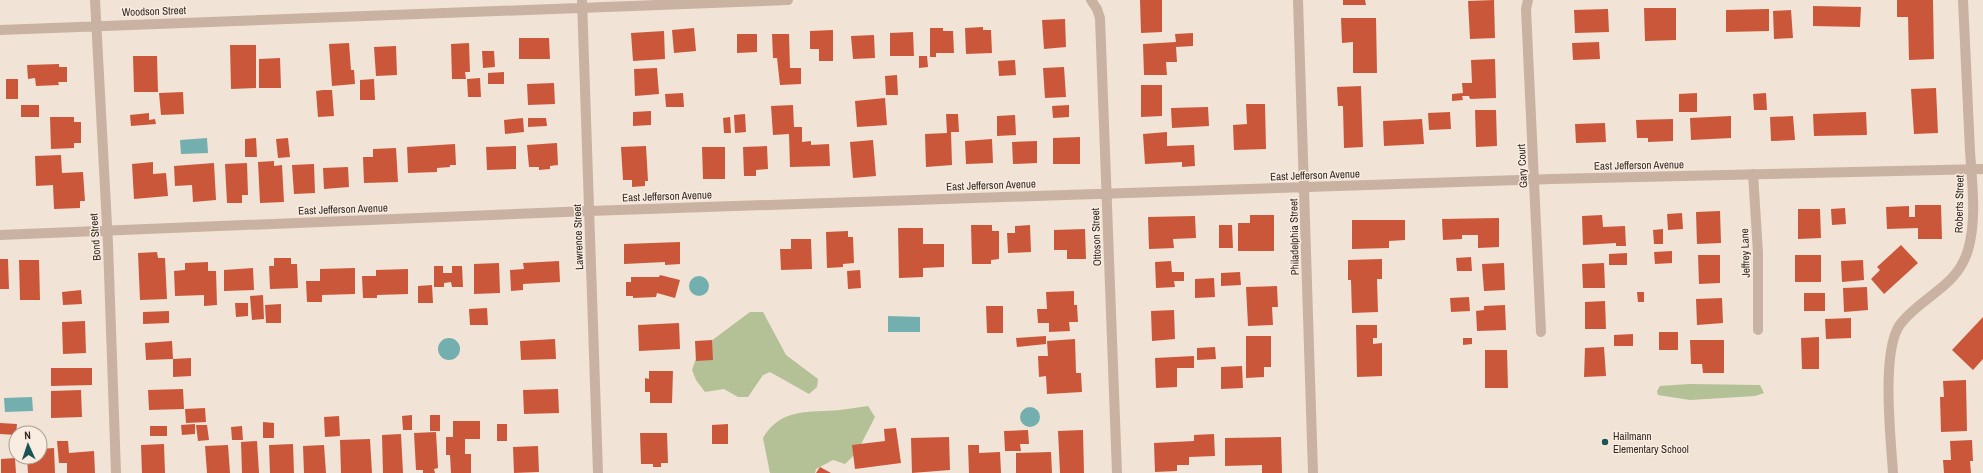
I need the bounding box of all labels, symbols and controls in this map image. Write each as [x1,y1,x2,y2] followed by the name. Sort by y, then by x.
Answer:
[122,3,187,19] street label: Woodson Street
[1514,143,1530,188] street label: Gary Court
[1594,157,1684,173] street label: East Jefferson Avenue
[1270,166,1360,184] street label: East Jefferson Avenue
[1951,174,1967,233] street label: Roberts Street
[946,176,1036,194] street label: East Jefferson Avenue
[622,187,712,205] street label: East Jefferson Avenue
[1286,198,1302,275] street label: Philadelphia Street
[298,200,388,218] street label: East Jefferson Avenue
[570,203,586,270] street label: Lawrence Street
[1088,207,1104,266] street label: Ottoson Street
[86,212,104,261] street label: Bond Street
[1737,228,1753,278] street label: Jeffrey Lane
[8,425,48,465] north arrow
[24,428,31,442] text: N
[1613,429,1689,456] place label: Hailmann Elementary School
[1600,437,1610,447] marker: Hailmann Elementary School

